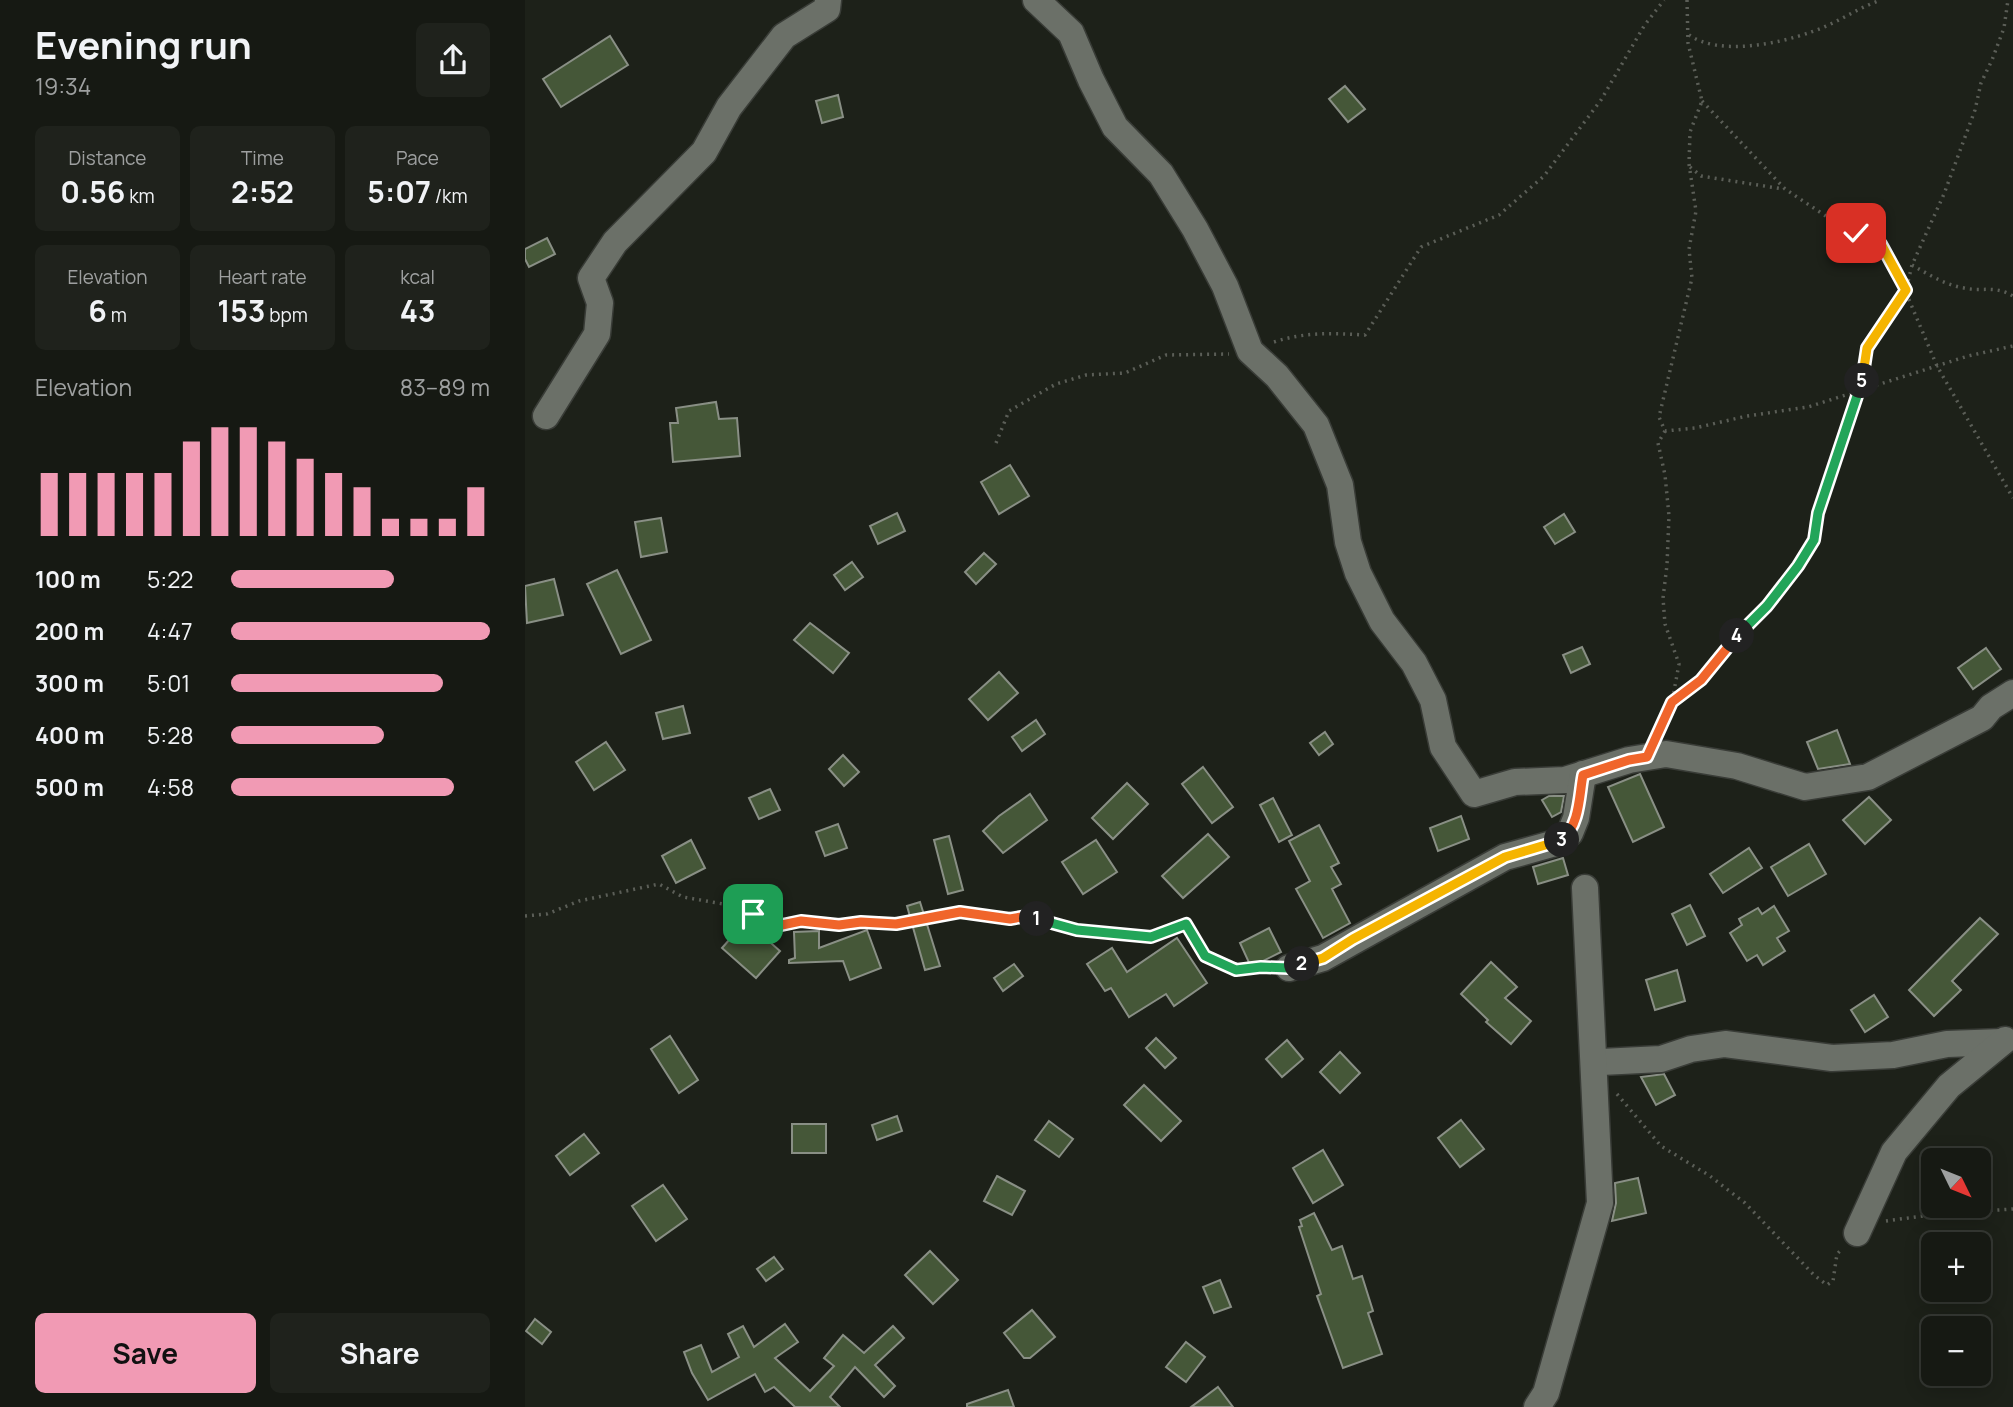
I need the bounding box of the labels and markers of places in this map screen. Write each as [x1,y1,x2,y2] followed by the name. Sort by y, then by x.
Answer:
[1826,203,1886,263] pin
[1845,364,1879,398] pin: 5
[1719,618,1755,654] pin: 4
[1545,822,1579,858] pin: 3
[723,884,783,944] pin
[1019,902,1055,936] pin: 1
[1285,946,1319,982] pin: 2

